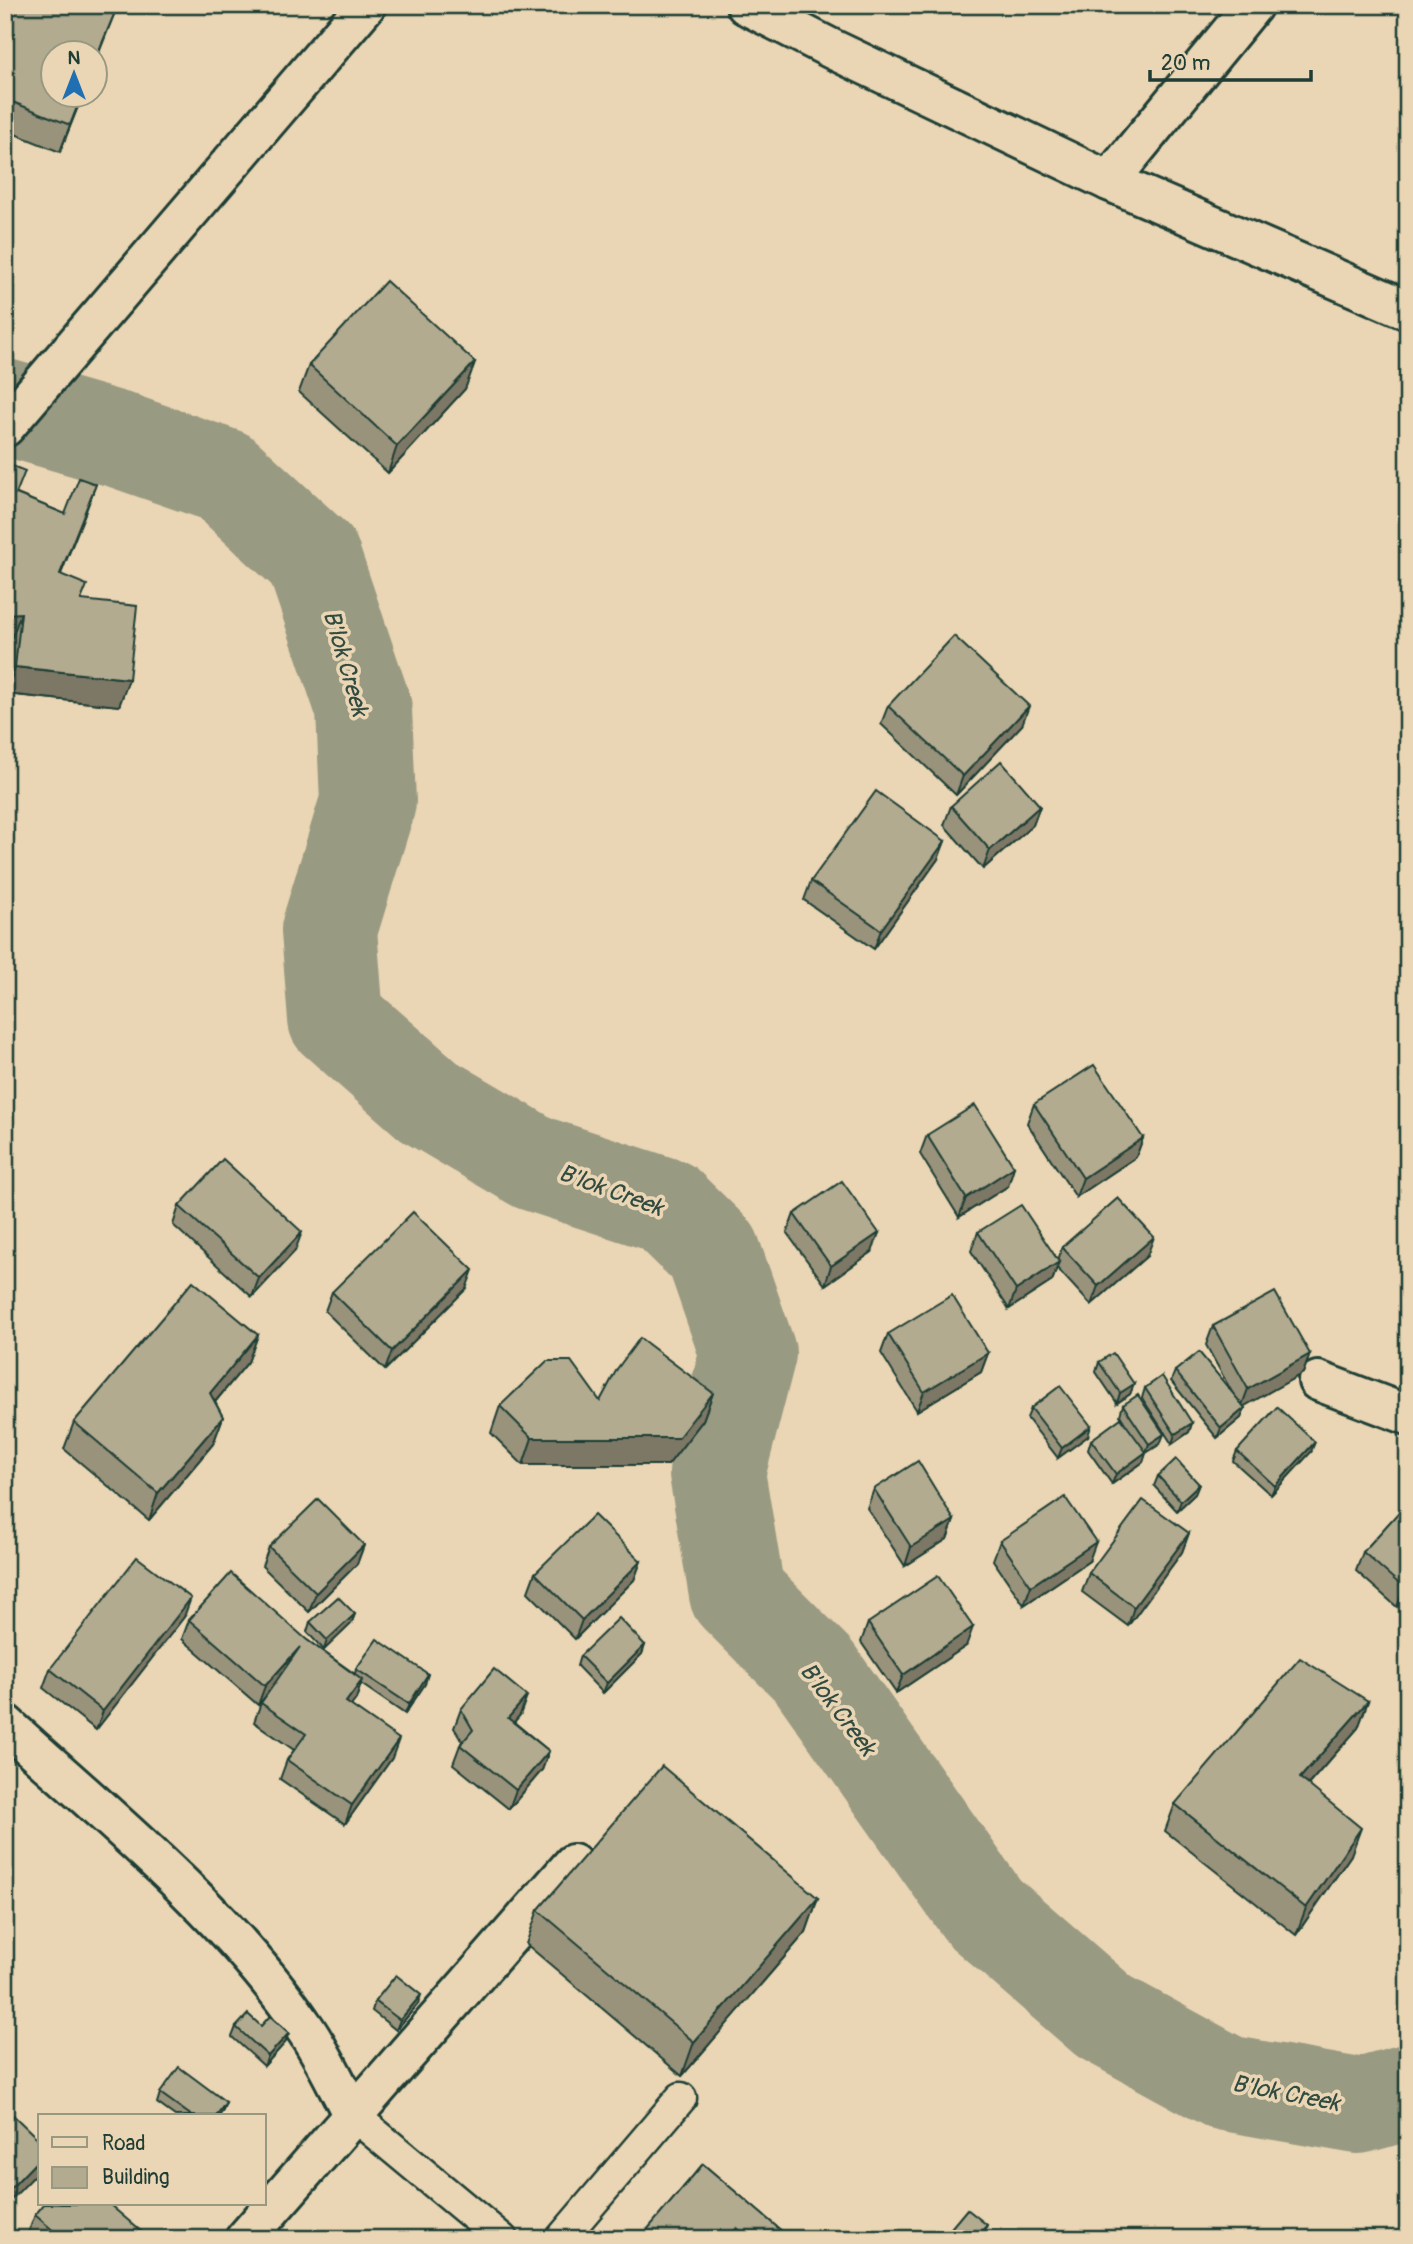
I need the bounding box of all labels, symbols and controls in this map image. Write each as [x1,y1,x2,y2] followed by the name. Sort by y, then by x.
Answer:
[38,38,108,108] north arrow
[1150,38,1312,82] scale bar
[68,46,81,70] text: N
[1161,50,1210,77] text: 20 m
[317,607,375,721] water label: B'lok Creek
[555,1158,669,1223] water label: B'lok Creek
[793,1657,883,1763] water label: B'lok Creek
[1230,2069,1344,2118] water label: B'lok Creek
[38,2114,266,2206] legend
[102,2130,146,2157] text: Road
[102,2164,169,2191] text: Building

